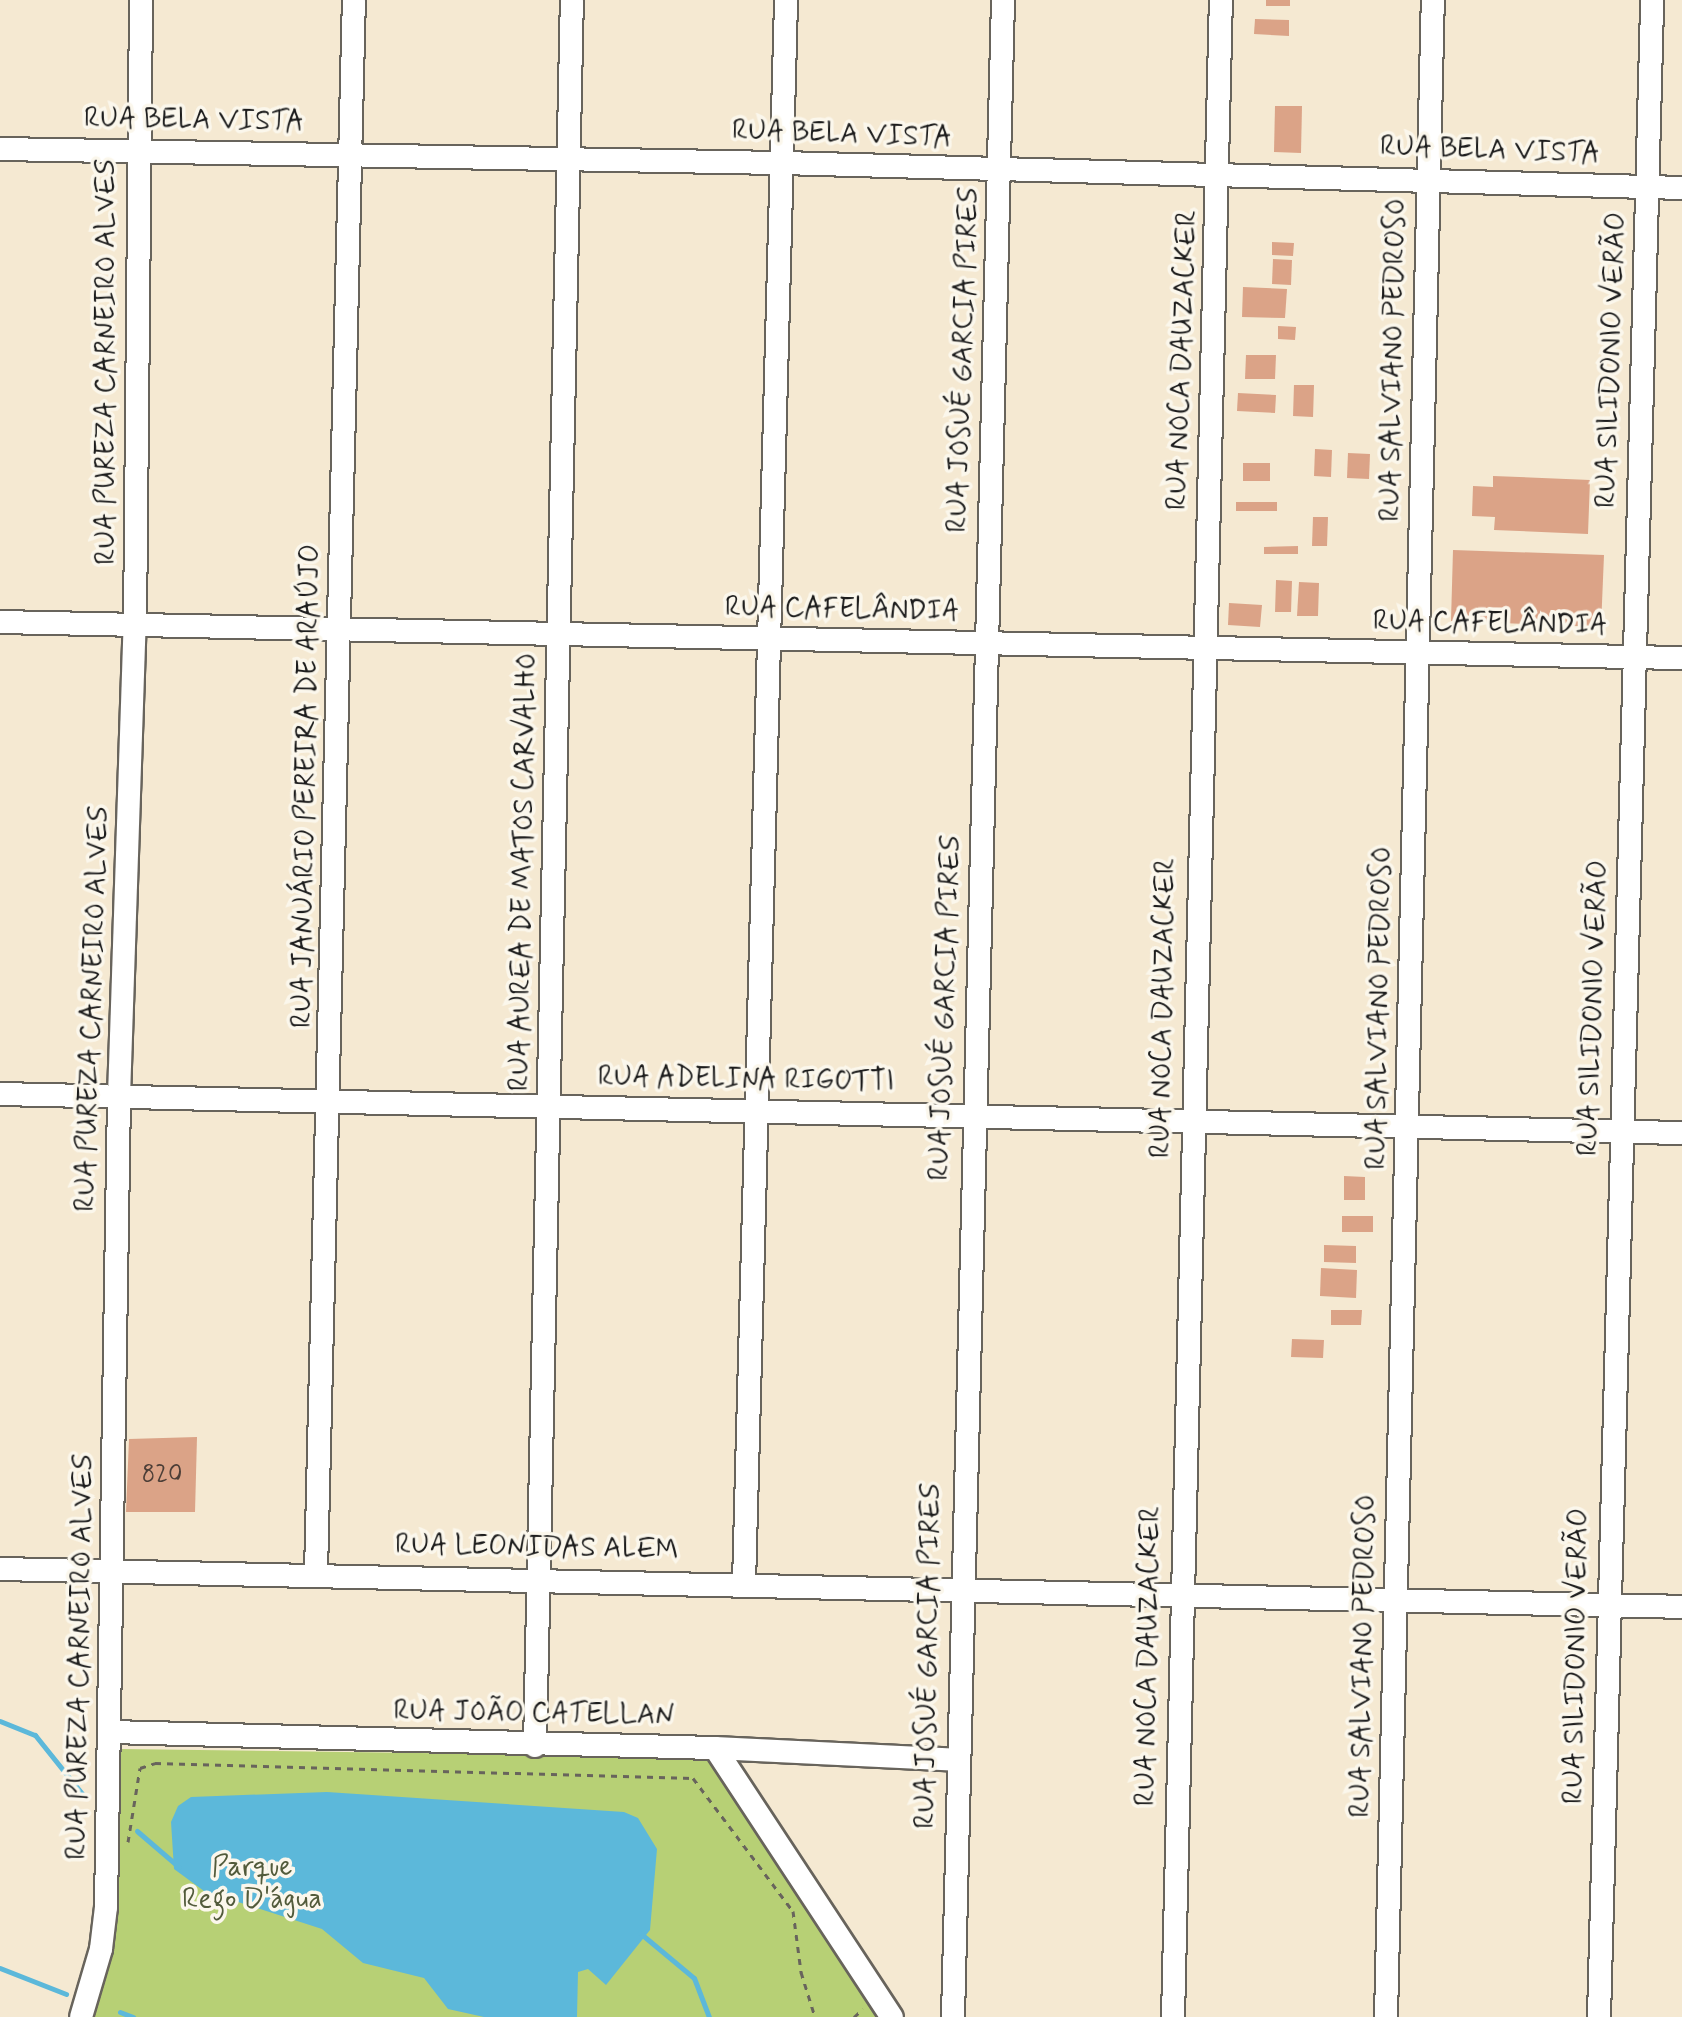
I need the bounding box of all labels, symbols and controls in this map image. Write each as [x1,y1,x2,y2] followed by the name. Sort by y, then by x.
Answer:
[87,102,301,140] street label: RUA BELA VISTA
[735,114,949,156] street label: RUA BELA VISTA
[1383,130,1597,172] street label: RUA BELA VISTA
[90,158,124,566] street label: RUA PUREZA CARNEIRO ALVES
[941,186,987,534] street label: RUA JOSUÉ GARCIA PIRES
[1374,195,1414,525] street label: RUA SALVIANO PEDROSO
[1590,207,1634,513] street label: RUA SILIDONIO VERÃO
[1161,210,1205,510] street label: RUA NOCA DAUZACKER
[286,546,328,1026] street label: RUA JANUÁRIO PEREIRA DE ARAÚJO
[723,591,961,629] street label: RUA CAFELÂNDIA
[1371,605,1609,643] street label: RUA CAFELÂNDIA
[503,652,545,1092] street label: RUA AUREA DE MATOS CARVALHO
[69,804,117,1214] street label: RUA PUREZA CARNEIRO ALVES
[923,834,969,1182] street label: RUA JOSUÉ GARCIA PIRES
[1360,843,1400,1173] street label: RUA SALVIANO PEDROSO
[1572,855,1616,1161] street label: RUA SILIDONIO VERÃO
[1145,859,1183,1157] street label: RUA NOCA DAUZACKER
[599,1061,893,1099] street label: RUA ADELINA RIGOTTI
[61,1453,101,1861] street label: RUA PUREZA CARNEIRO ALVES
[142,1461,182,1489] house number: 820
[909,1482,949,1830] street label: RUA JOSUÉ GARCIA PIRES
[1344,1491,1384,1821] street label: RUA SALVIANO PEDROSO
[1558,1503,1596,1809] street label: RUA SILIDONIO VERÃO
[1130,1507,1168,1805] street label: RUA NOCA DAUZACKER
[396,1529,678,1567] street label: RUA LEONIDAS ALEM
[390,1695,678,1733] street label: RUA JOÃO CATELLAN
[183,1851,321,1917] park label: Parque Rego D'água

